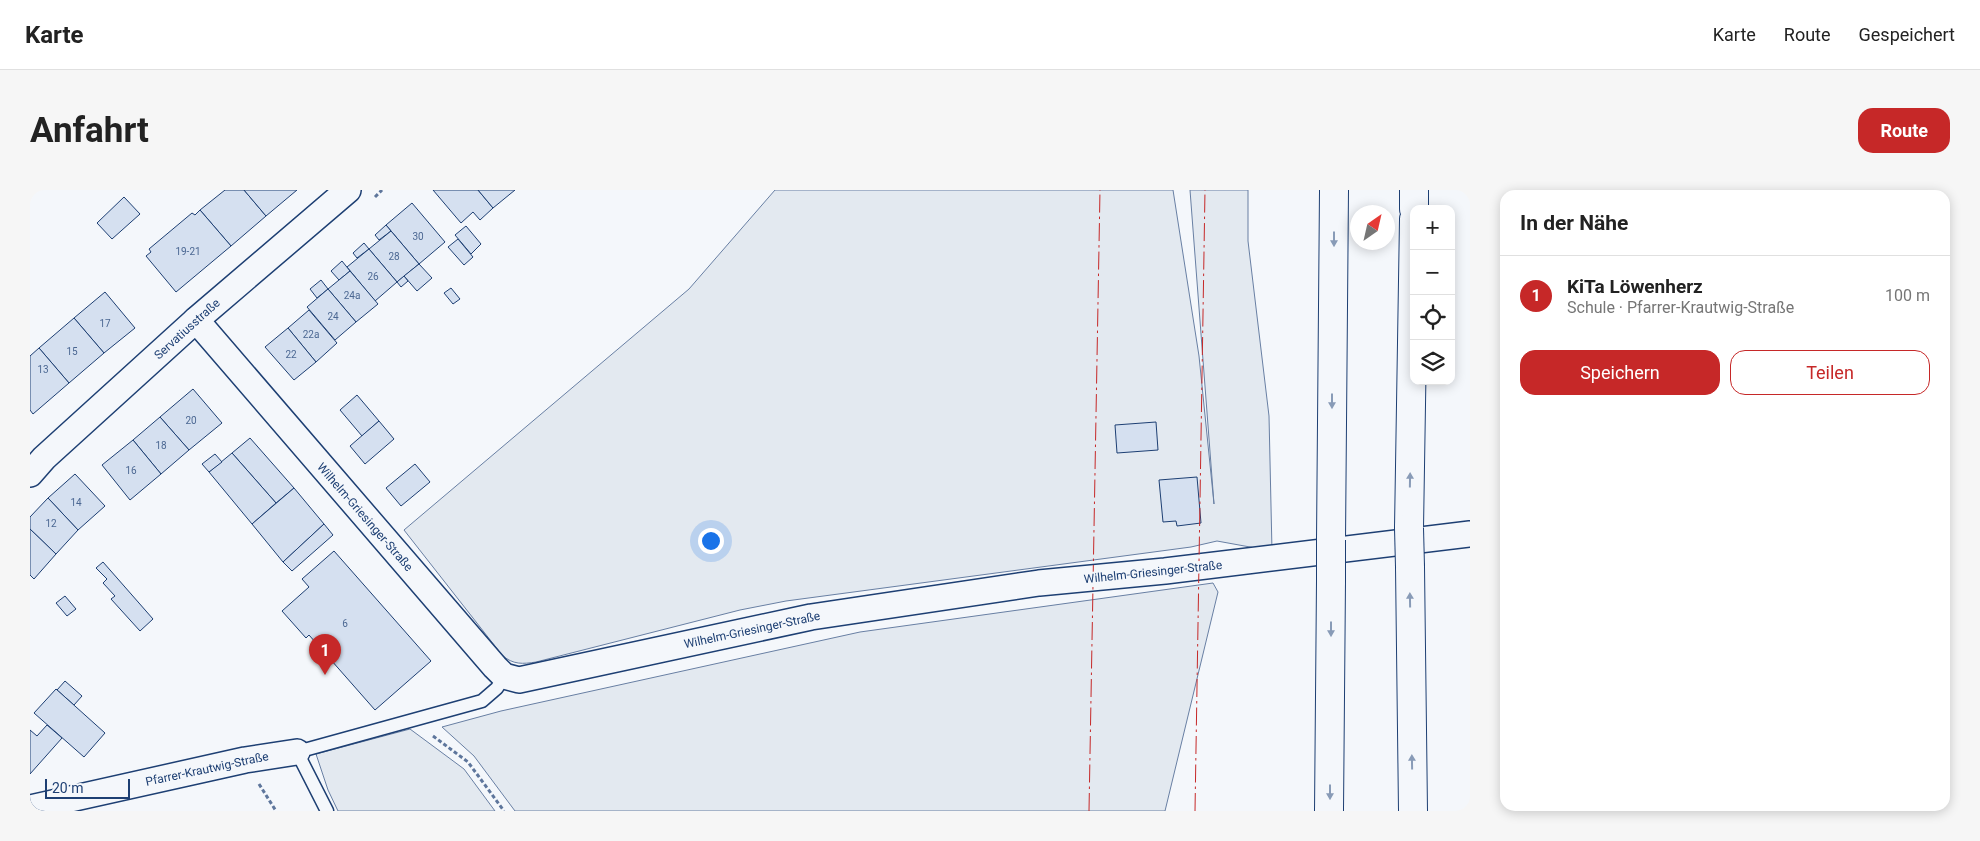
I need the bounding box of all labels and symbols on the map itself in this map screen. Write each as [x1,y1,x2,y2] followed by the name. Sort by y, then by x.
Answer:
[1350,205,1395,250] north arrow
[412,231,424,242] house number: 30
[1330,231,1338,247] one-way arrow
[175,246,201,257] house number: 19-21
[388,251,400,262] house number: 28
[367,271,379,282] house number: 26
[344,290,360,301] house number: 24a
[151,296,223,362] street label: Servatiusstraße
[327,311,339,322] house number: 24
[99,318,111,329] house number: 17
[303,329,319,340] house number: 22a
[66,346,78,357] house number: 15
[285,349,297,360] house number: 22
[37,364,49,375] house number: 13
[1328,393,1336,409] one-way arrow
[185,415,197,426] house number: 20
[155,440,167,451] house number: 18
[314,460,416,574] street label: Wilhelm-Griesinger-Straße
[125,465,137,476] house number: 16
[1406,471,1414,487] one-way arrow
[70,497,82,508] house number: 14
[45,518,57,529] house number: 12
[698,528,724,554] your location
[1083,558,1223,586] street label: Wilhelm-Griesinger-Straße
[1406,592,1414,608] one-way arrow
[683,609,821,651] street label: Wilhelm-Griesinger-Straße
[342,618,348,629] house number: 6
[1327,622,1335,638] one-way arrow
[309,634,341,675] pin: 1
[144,749,270,789] street label: Pfarrer-Krautwig-Straße
[1408,754,1416,770] one-way arrow
[45,776,130,799] scale bar
[1325,784,1333,800] one-way arrow

